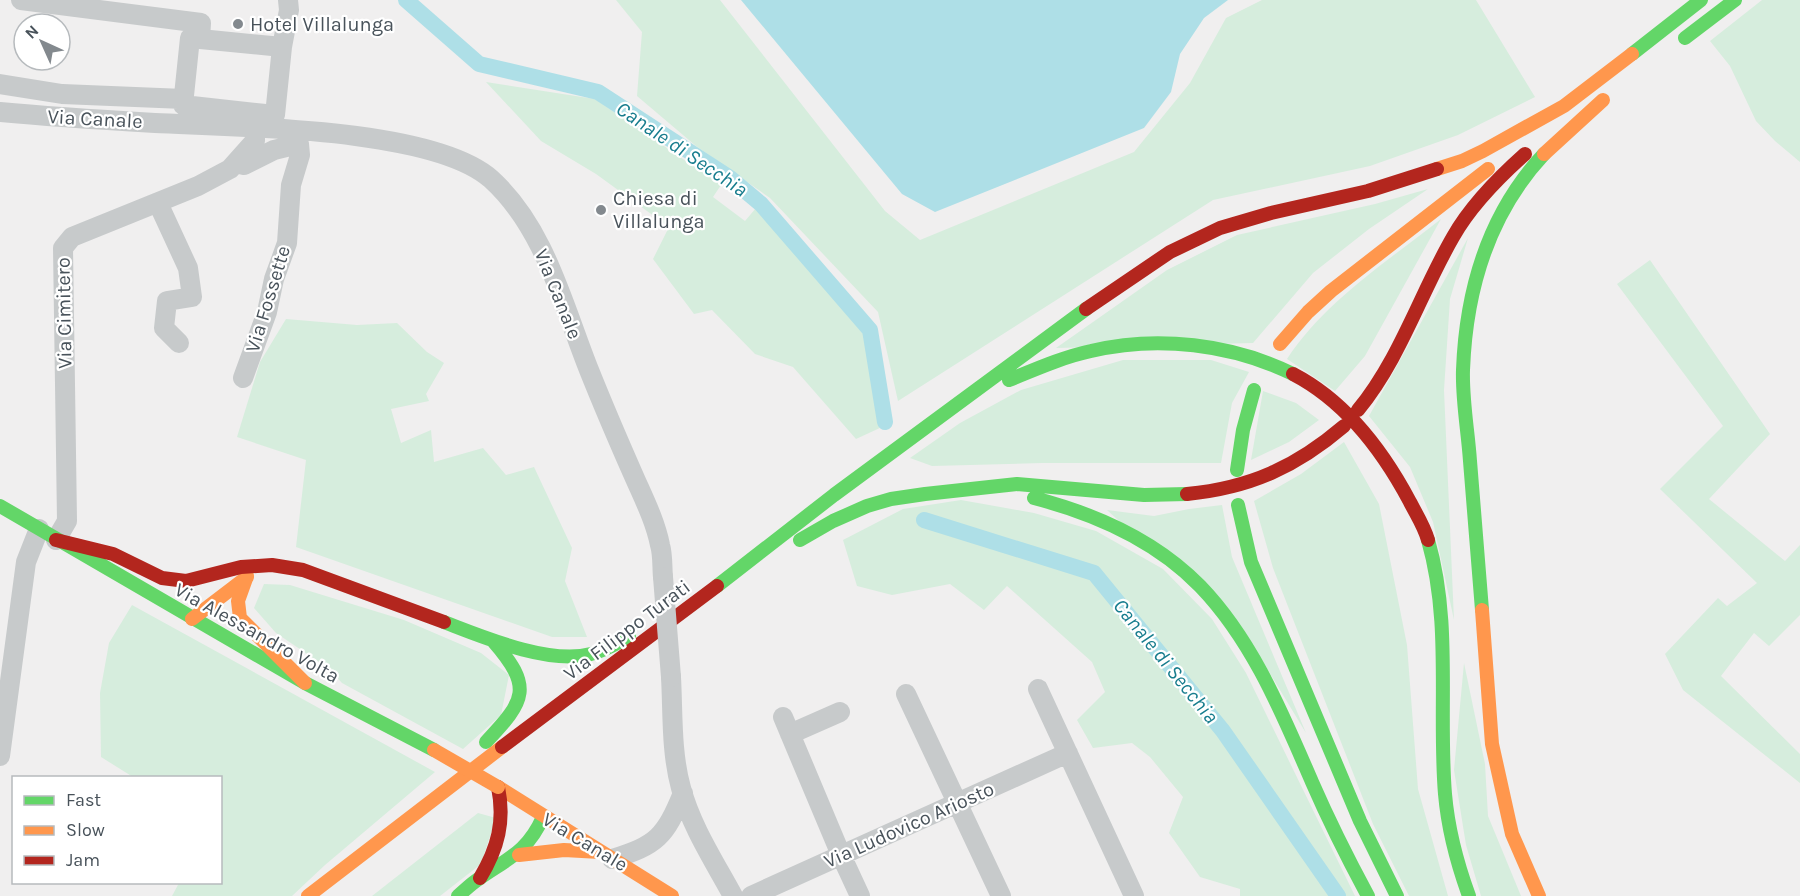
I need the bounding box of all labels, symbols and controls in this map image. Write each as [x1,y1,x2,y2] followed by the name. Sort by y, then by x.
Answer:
[12,12,72,72] north arrow
[250,13,394,36] place label: Hotel Villalunga
[231,17,245,31] marker: Hotel Villalunga
[21,21,43,43] text: N
[612,96,752,202] water label: Canale di Secchia
[47,105,143,133] street label: Via Canale
[613,187,705,233] place label: Chiesa di Villalunga
[594,203,608,217] marker: Chiesa di Villalunga
[241,243,295,355] street label: Via Fossette
[530,246,586,342] street label: Via Canale
[52,257,76,369] street label: Via Cimitero
[559,575,695,685] street label: Via Filippo Turati
[171,578,343,688] street label: Via Alessandro Volta
[1108,594,1224,728] water label: Canale di Secchia
[12,776,222,884] legend
[820,777,998,873] street label: Via Ludovico Ariosto
[66,789,101,811] text: Fast
[538,808,632,876] street label: Via Canale
[66,819,105,841] text: Slow
[66,849,100,871] text: Jam

